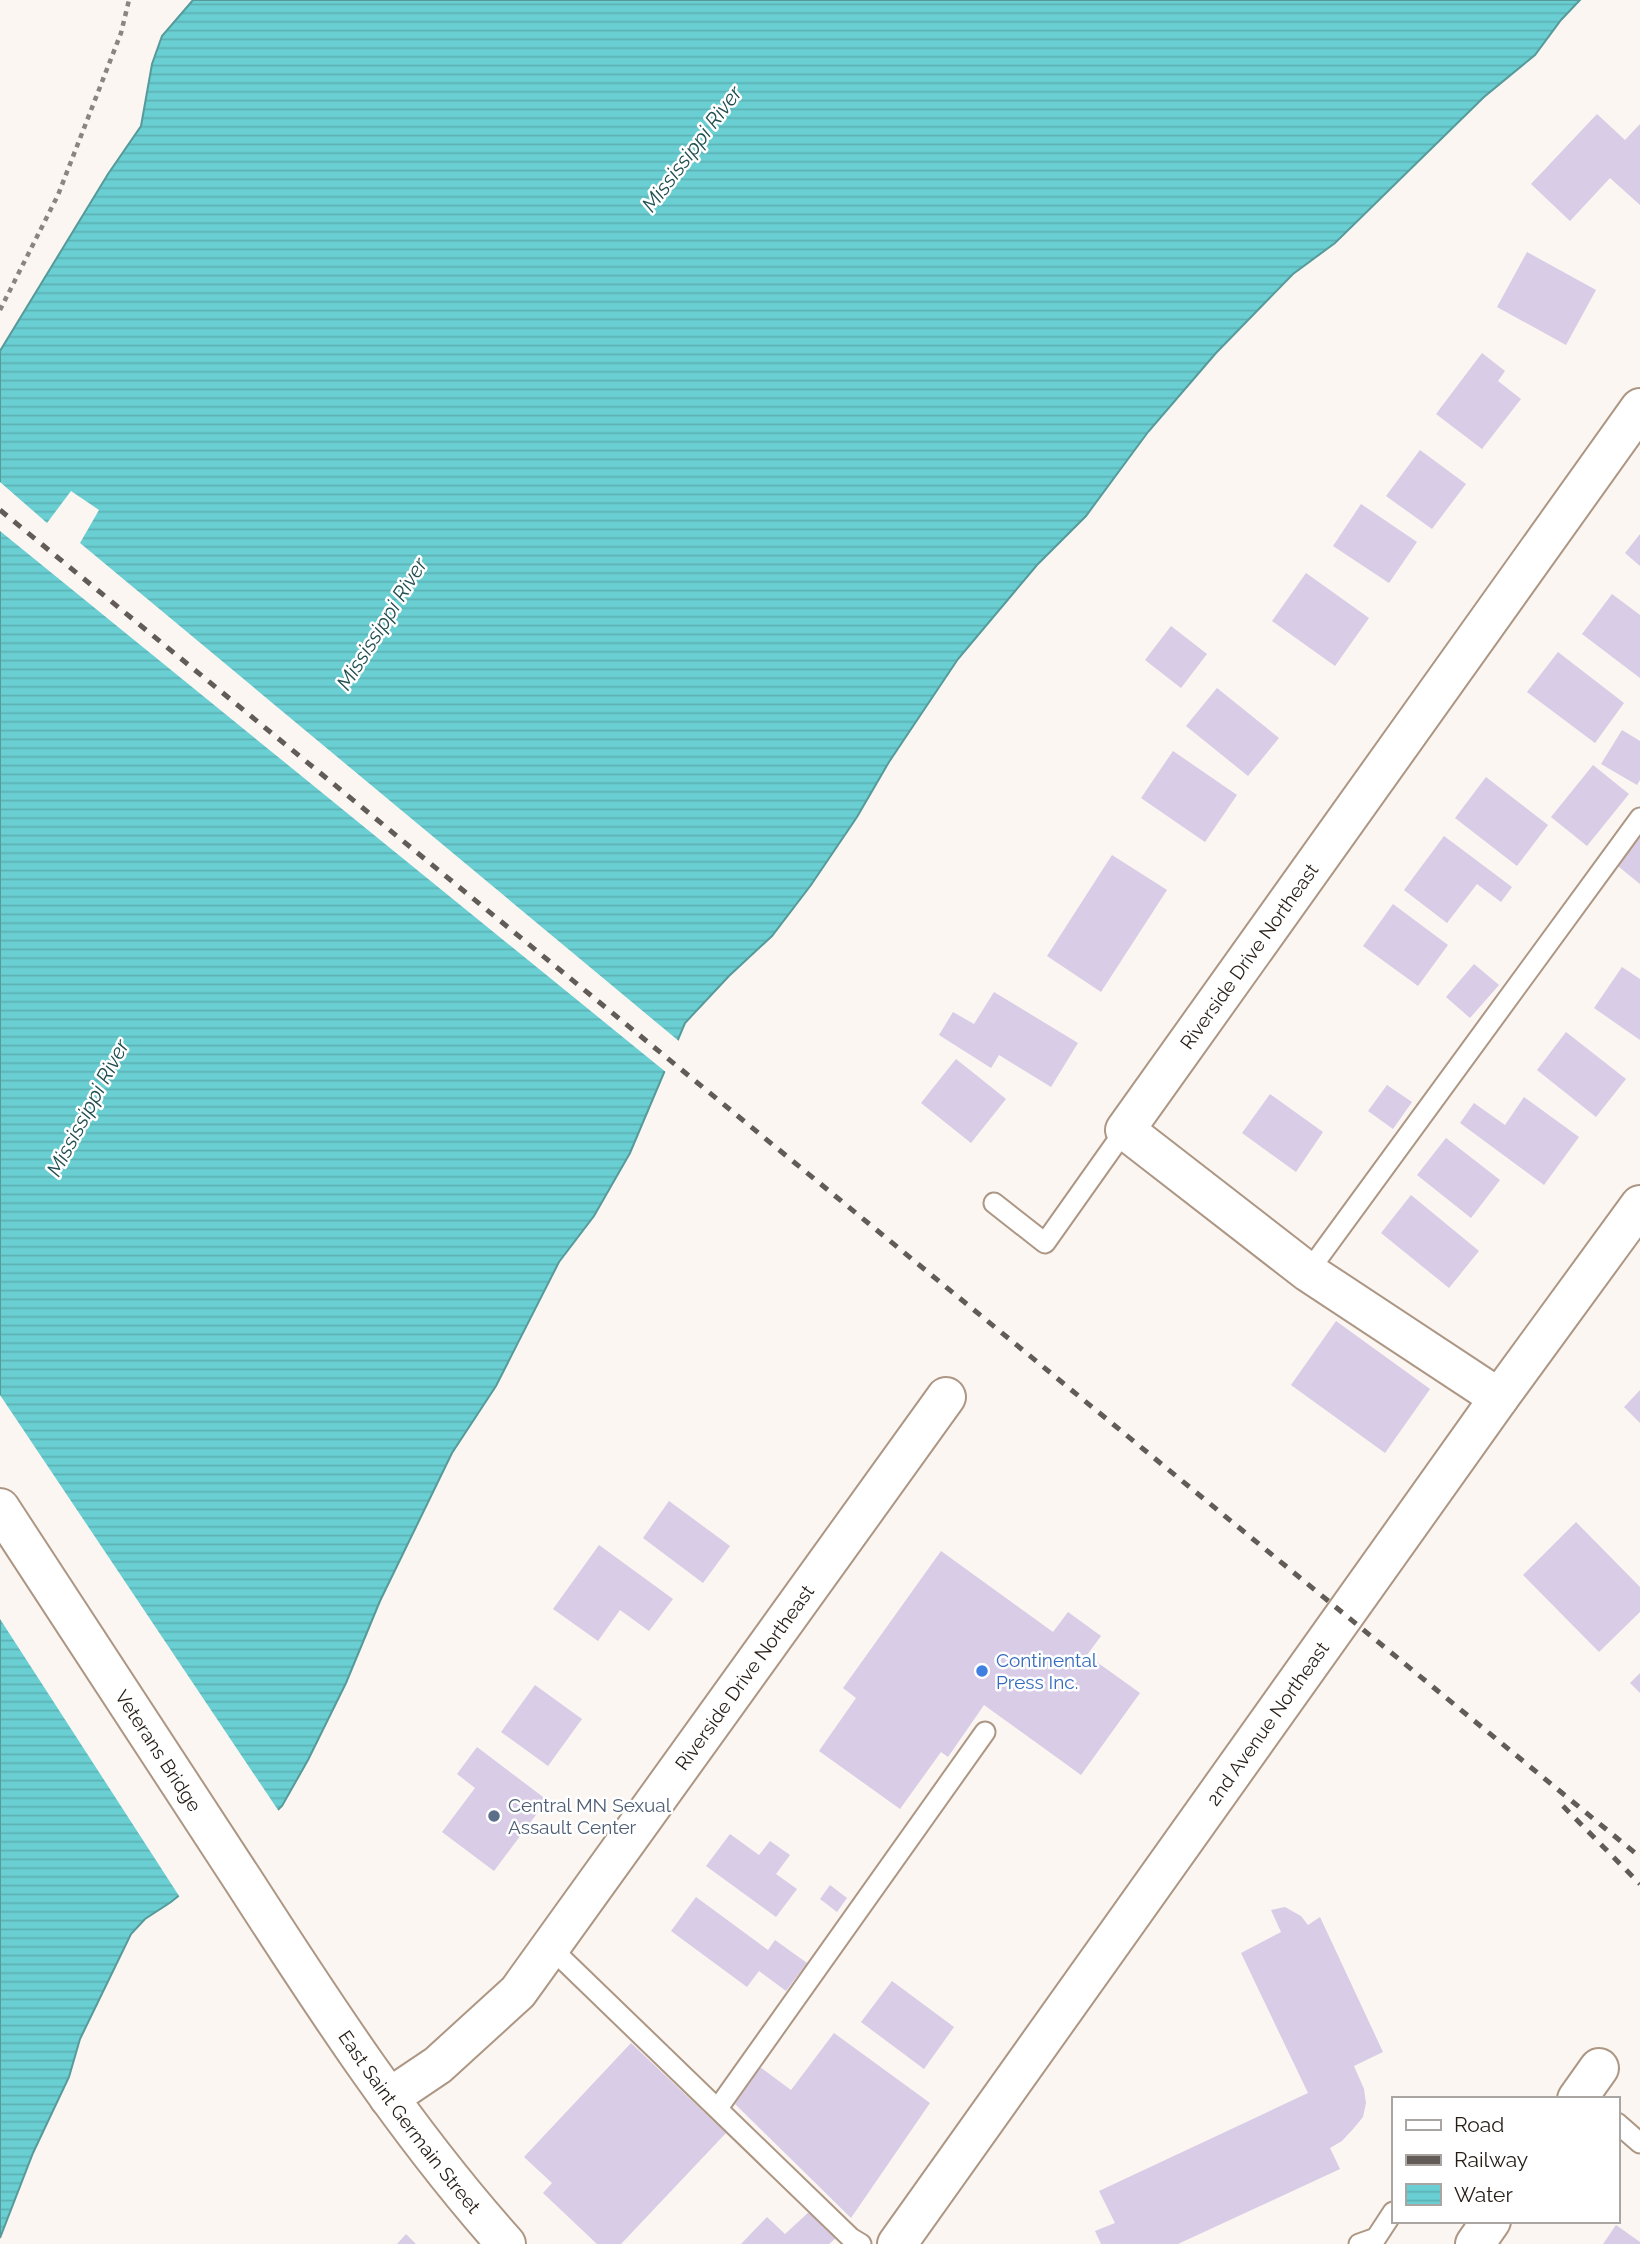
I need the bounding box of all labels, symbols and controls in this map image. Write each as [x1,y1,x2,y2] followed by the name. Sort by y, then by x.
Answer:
[636,80,748,217] water label: Mississippi River
[331,552,433,694] water label: Mississippi River
[1175,859,1323,1053] street label: Riverside Drive Northeast
[41,1034,134,1180] water label: Mississippi River
[670,1580,819,1774] street label: Riverside Drive Northeast
[1202,1637,1334,1809] street label: 2nd Avenue Northeast
[996,1649,1098,1693] place label: Continental Press Inc.
[974,1663,990,1679] marker: Continental Press Inc.
[111,1686,206,1816] street label: Veterans Bridge
[508,1794,672,1838] place label: Central MN Sexual Assault Center
[486,1808,502,1824] marker: Central MN Sexual Assault Center
[334,2026,486,2218] street label: East Saint Germain Street
[1392,2097,1619,2223] legend
[1454,2112,1504,2137] text: Road
[1454,2147,1528,2172] text: Railway
[1454,2182,1513,2207] text: Water

